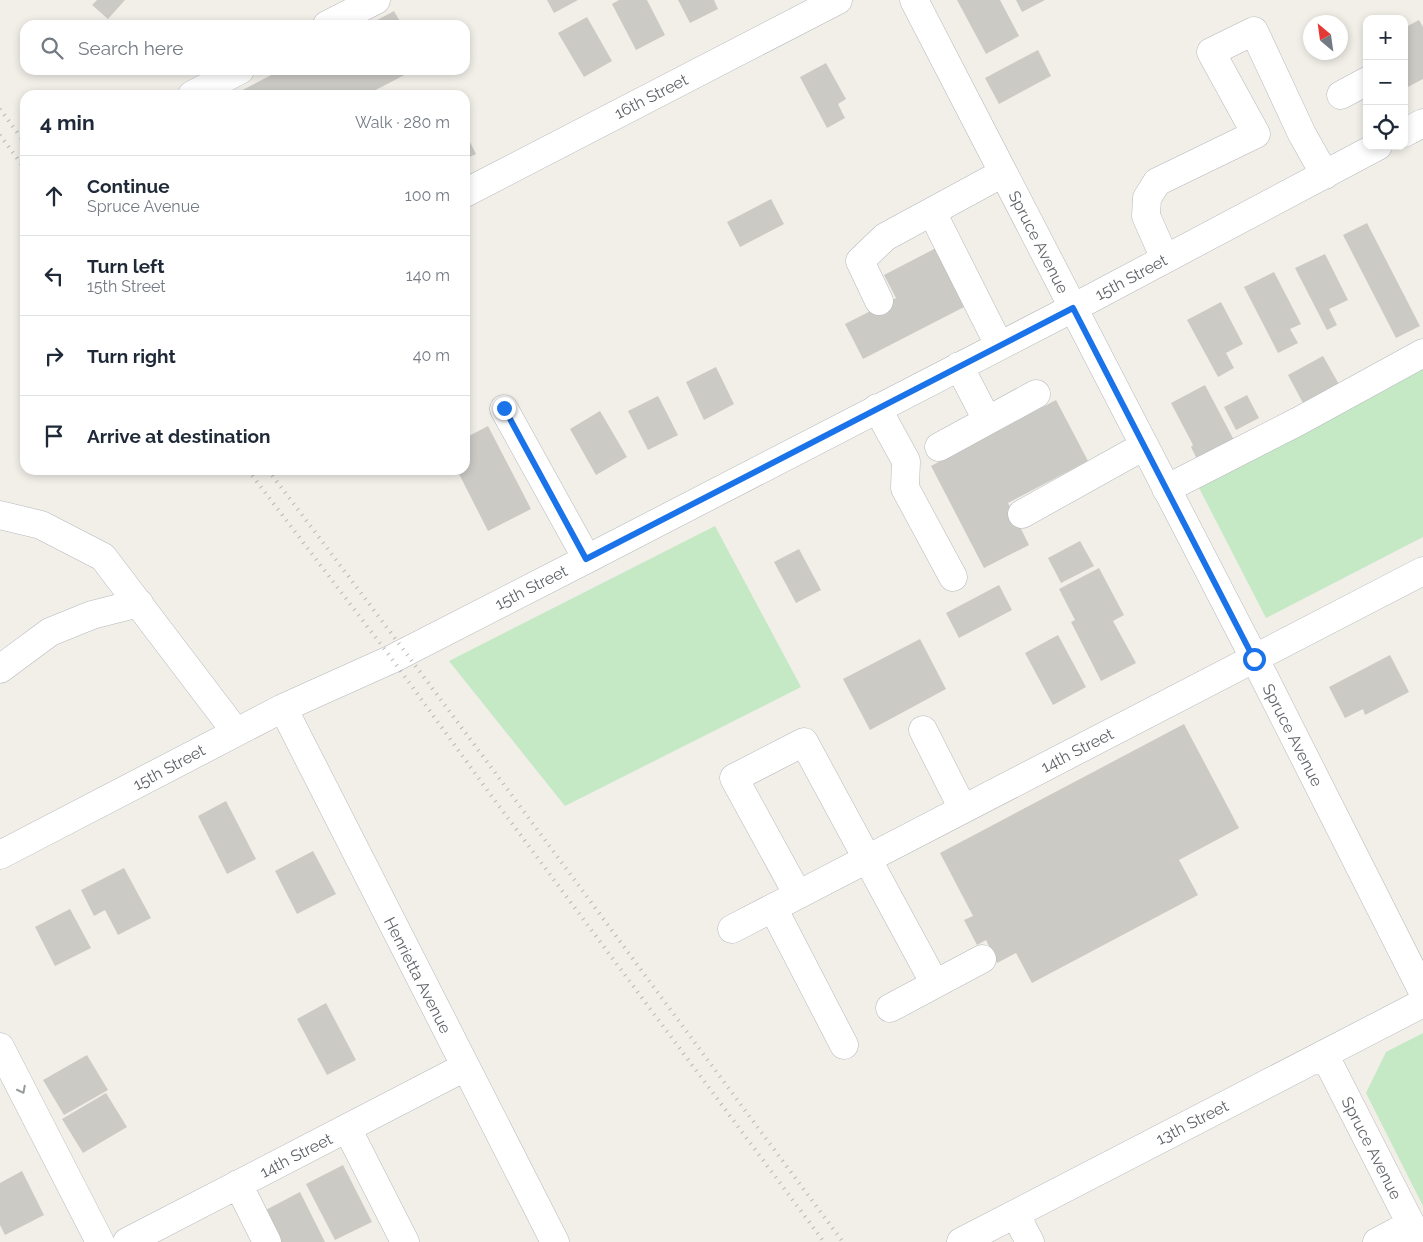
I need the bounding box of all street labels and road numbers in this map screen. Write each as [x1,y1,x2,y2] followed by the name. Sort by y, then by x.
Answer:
[611,70,692,123] street label: 16th Street
[1005,188,1073,297] street label: Spruce Avenue
[1092,250,1171,304] street label: 15th Street
[492,561,571,614] street label: 15th Street
[1259,681,1327,790] street label: Spruce Avenue
[1038,724,1117,777] street label: 14th Street
[130,740,209,794] street label: 15th Street
[380,914,455,1037] street label: Henrietta Avenue
[1338,1094,1406,1203] street label: Spruce Avenue
[1153,1096,1232,1149] street label: 13th Street
[257,1129,336,1182] street label: 14th Street

